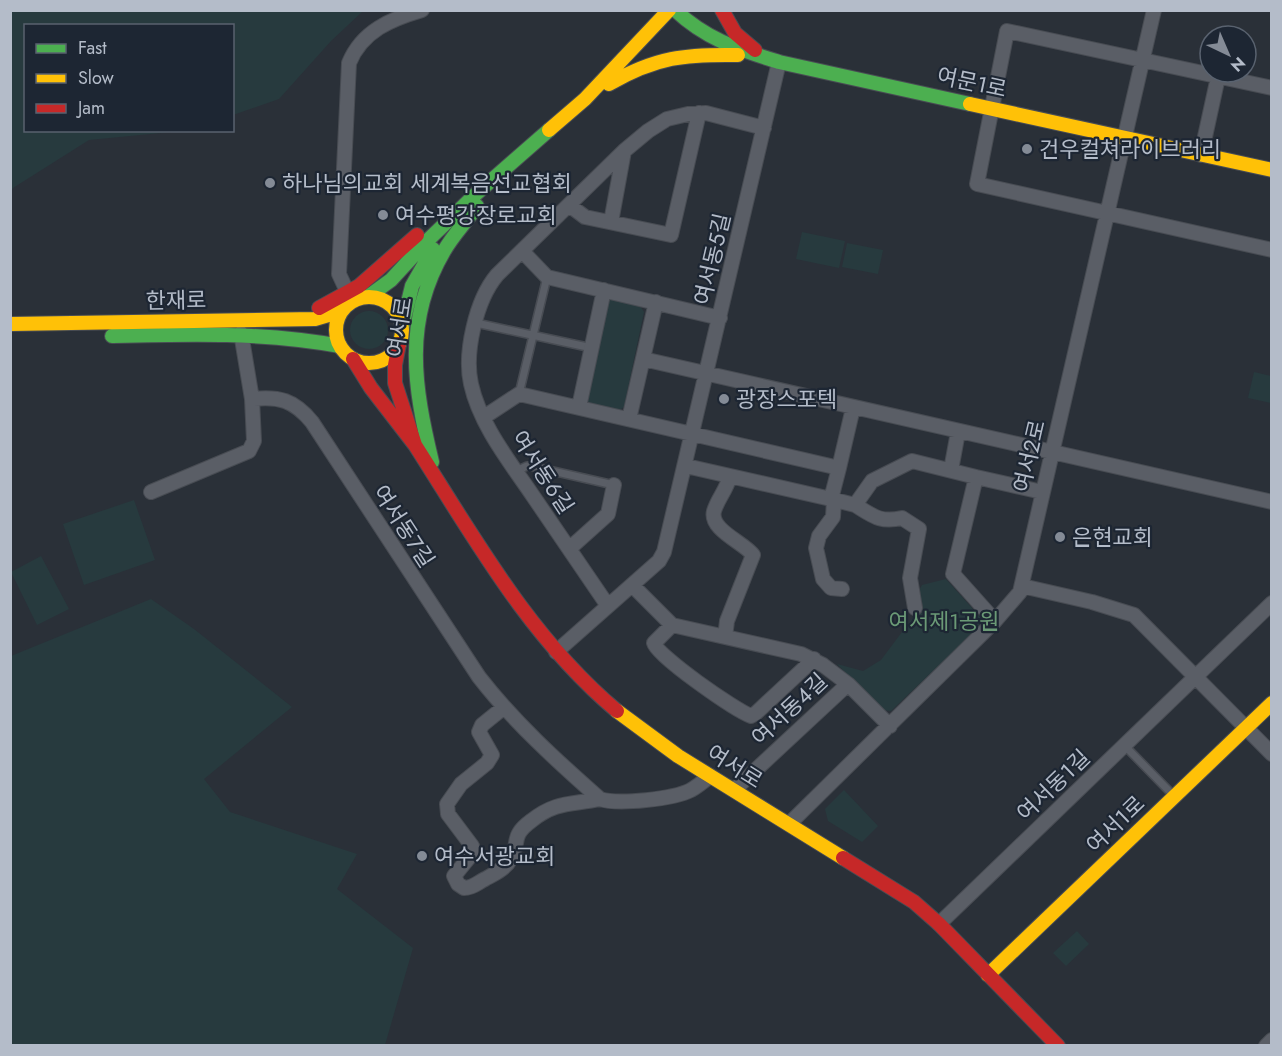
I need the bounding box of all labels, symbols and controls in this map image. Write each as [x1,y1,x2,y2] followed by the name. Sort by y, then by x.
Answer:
[24,24,234,132] legend
[1198,24,1258,84] north arrow
[78,35,107,61] text: Fast
[1226,52,1251,77] text: N
[934,59,1010,105] street label: 여문1로
[78,65,115,91] text: Slow
[76,95,105,121] text: Jam
[1039,133,1221,165] place label: 건우컬쳐라이브러리
[1020,142,1034,156] marker: 건우컬쳐라이브러리
[282,167,572,199] place label: 하나님의교회 세계복음선교협회
[263,176,277,190] marker: 하나님의교회 세계복음선교협회
[395,199,557,231] place label: 여수평강장로교회
[376,208,390,222] marker: 여수평강장로교회
[686,210,738,308] street label: 여서동5길
[145,283,207,317] street label: 한재로
[378,295,420,359] street label: 여서로
[736,383,837,415] place label: 광장스포텍
[717,392,731,406] marker: 광장스포텍
[1005,417,1053,495] street label: 여서2로
[504,424,582,520] street label: 여서동6길
[365,478,443,574] street label: 여서동7길
[1072,521,1153,553] place label: 은현교회
[1053,530,1067,544] marker: 은현교회
[888,605,1000,637] park label: 여서제1공원
[744,665,834,753] street label: 여서동4길
[701,736,769,796] street label: 여서로
[1009,742,1097,828] street label: 여서동1길
[1078,788,1152,860] street label: 여서1로
[434,840,555,872] place label: 여수서광교회
[415,849,429,863] marker: 여수서광교회

